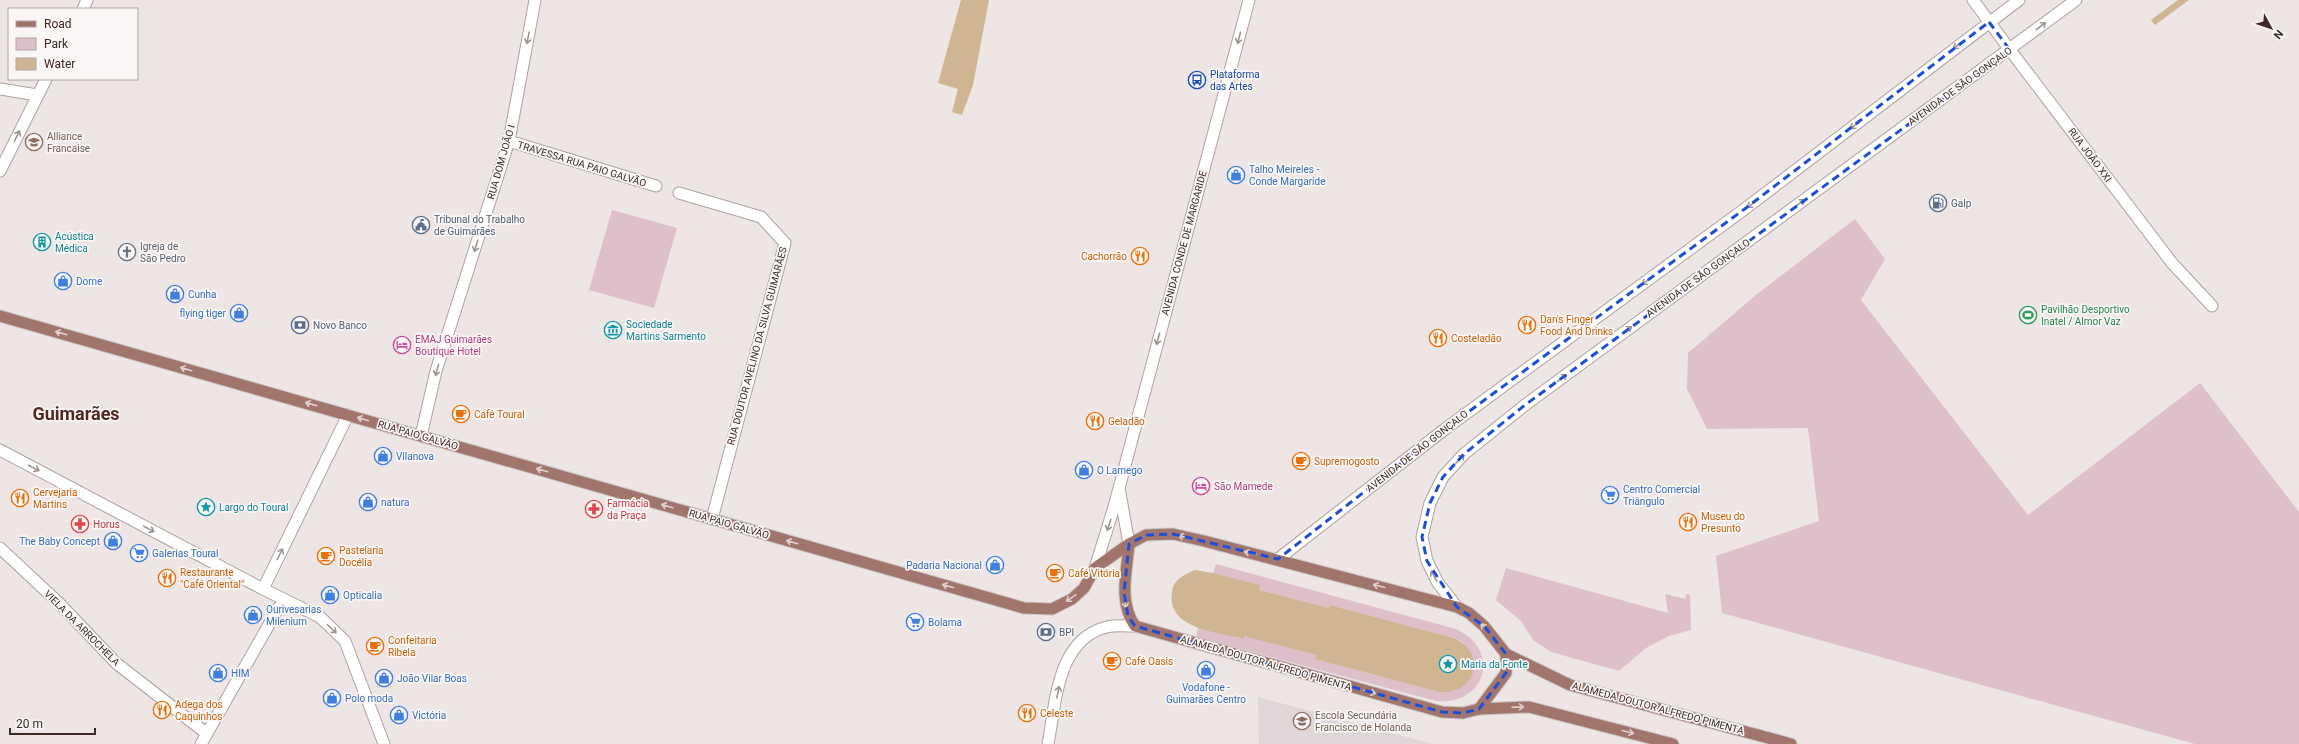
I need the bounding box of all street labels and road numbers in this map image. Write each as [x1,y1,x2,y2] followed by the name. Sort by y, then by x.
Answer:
[1905,44,2014,127] street label: AVENIDA DE SÃO GONÇALO
[484,123,517,201] street label: RUA DOM JOÃO I
[2066,125,2115,184] street label: RUA JOÃO XXI
[516,138,648,189] street label: TRAVESSA RUA PAIO GALVÃO
[1159,169,1209,317] street label: AVENIDA CONDE DE MARGARIDE
[1643,236,1752,319] street label: AVENIDA DE SÃO GONÇALO
[724,245,789,446] street label: RUA DOUTOR AVELINO DA SILVA GUIMARÃES
[1363,407,1470,494] street label: AVENIDA DE SÃO GONÇALO
[377,417,460,452] street label: RUA PAIO GALVÃO
[688,506,771,541] street label: RUA PAIO GALVÃO
[42,588,122,668] street label: VIELA DA ARROCHELA
[1179,633,1353,693] street label: ALAMEDA DOUTOR ALFREDO PIMENTA
[1571,680,1746,736] street label: ALAMEDA DOUTOR ALFREDO PIMENTA

